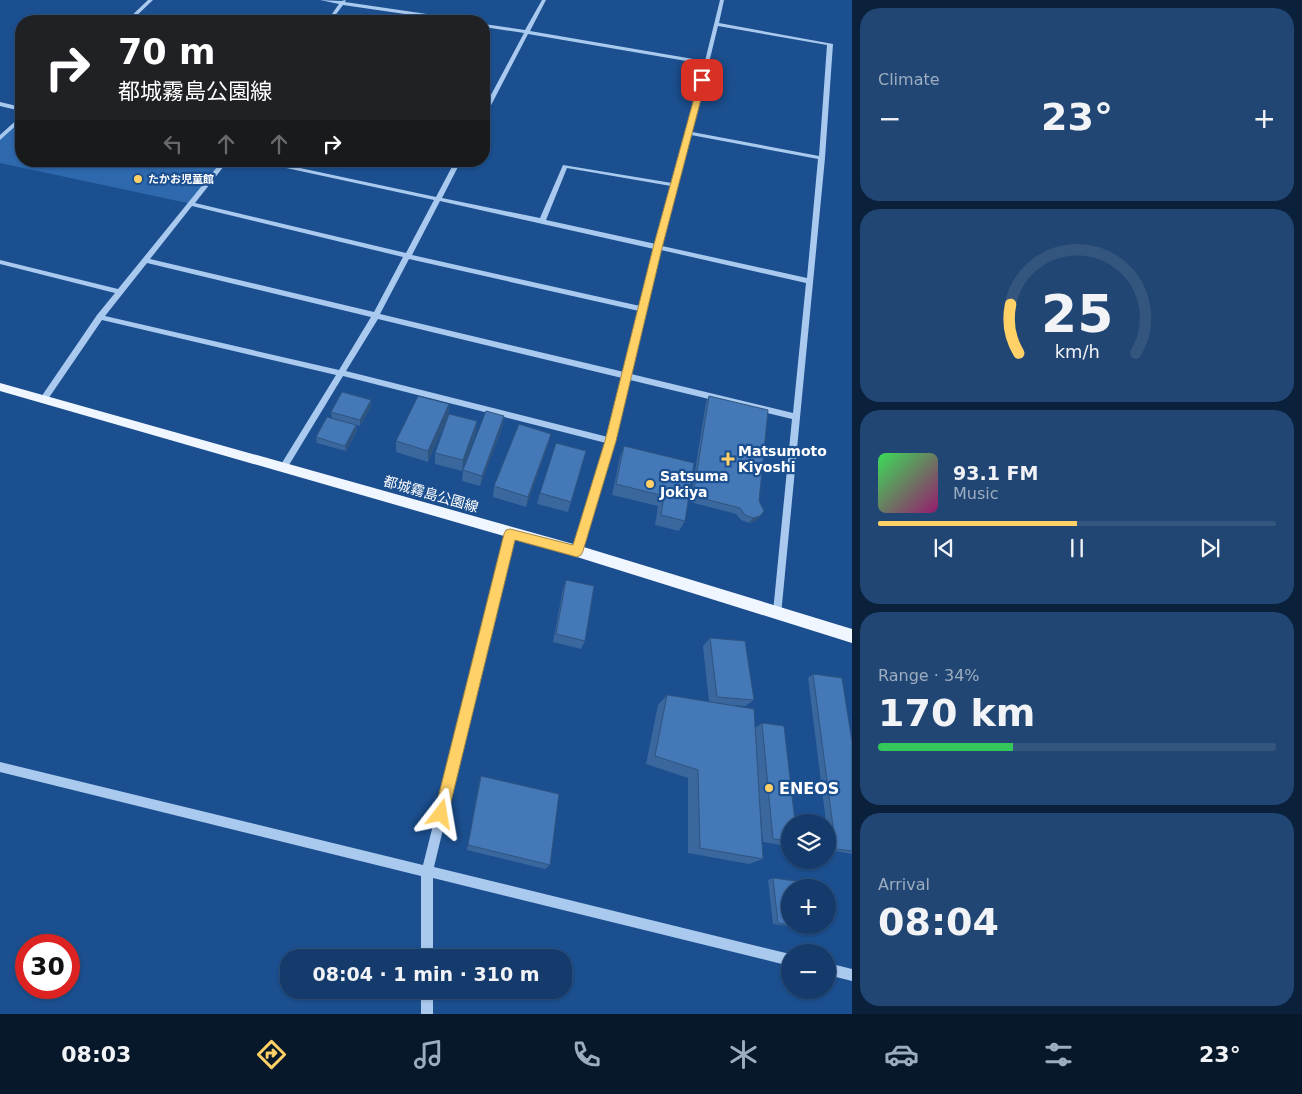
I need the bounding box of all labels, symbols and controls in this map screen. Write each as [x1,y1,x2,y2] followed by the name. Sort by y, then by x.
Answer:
[118,32,215,72] text: 70 m
[35,35,100,100] icon: right
[681,59,723,101] pin
[688,66,716,94] icon: arrive
[878,70,940,89] text: Climate
[118,79,272,104] text: 都城霧島公園線
[1041,95,1113,139] text: 23°
[878,102,901,135] text: −
[1253,102,1276,135] text: +
[159,130,187,158] icon: left
[212,130,240,158] icon: ahead
[265,130,293,158] icon: ahead
[318,130,346,158] icon: right
[132,173,144,185] marker: たかお児童館
[148,173,214,186] place label: たかお児童館
[1041,284,1113,344] text: 25
[1054,341,1100,362] text: km/h
[738,443,827,475] place label: Matsumoto Kiyoshi
[722,453,734,465] marker: Matsumoto Kiyoshi
[953,462,1038,484] text: 93.1 FM
[659,468,729,500] place label: Satsuma Jokiya
[382,473,480,515] street label: 都城霧島公園線
[644,478,656,490] marker: Satsuma Jokiya
[953,484,999,503] text: Music
[930,534,958,562] icon: previous
[1063,534,1091,562] icon: pause
[1196,534,1224,562] icon: next
[878,666,980,685] text: Range · 34%
[878,691,1035,735] text: 170 km
[779,779,839,798] place label: ENEOS
[763,782,775,794] marker: ENEOS
[414,787,466,839] position arrow
[781,814,836,999] map controls
[781,814,836,869] button: layers
[878,875,930,894] text: Arrival
[781,879,836,934] button: +
[878,900,999,944] text: 08:04
[15,934,80,999] speed limit sign: 30
[781,944,836,999] button: −
[312,963,540,985] text: 08:04 · 1 min · 310 m
[254,1037,289,1072] icon: directions
[411,1037,446,1072] icon: music
[569,1037,604,1072] icon: phone
[726,1037,761,1072] icon: climate
[884,1037,919,1072] icon: car
[1041,1037,1076,1072] icon: filters
[61,1042,131,1067] text: 08:03
[1199,1042,1241,1067] text: 23°

